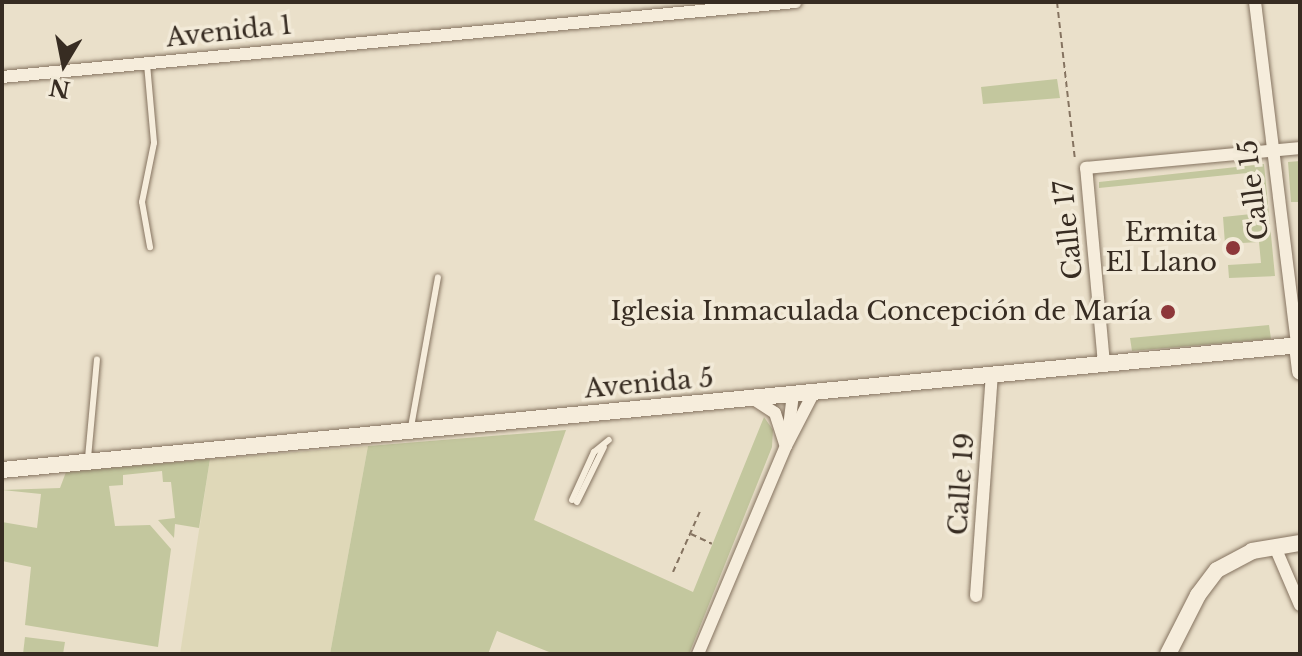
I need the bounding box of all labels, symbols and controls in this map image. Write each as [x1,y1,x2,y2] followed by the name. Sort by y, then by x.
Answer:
[164,10,294,54] street label: Avenida 1
[24,24,104,104] north arrow
[47,73,72,103] text: N
[1232,138,1276,242] street label: Calle 15
[1048,179,1090,281] street label: Calle 17
[1106,217,1217,278] place label: Ermita El Llano
[1224,239,1242,257] marker: Ermita El Llano
[610,296,1152,328] place label: Iglesia Inmaculada Concepción de María
[1159,303,1177,321] marker: Iglesia Inmaculada Concepción de María
[583,363,715,405] street label: Avenida 5
[943,432,981,536] street label: Calle 19

